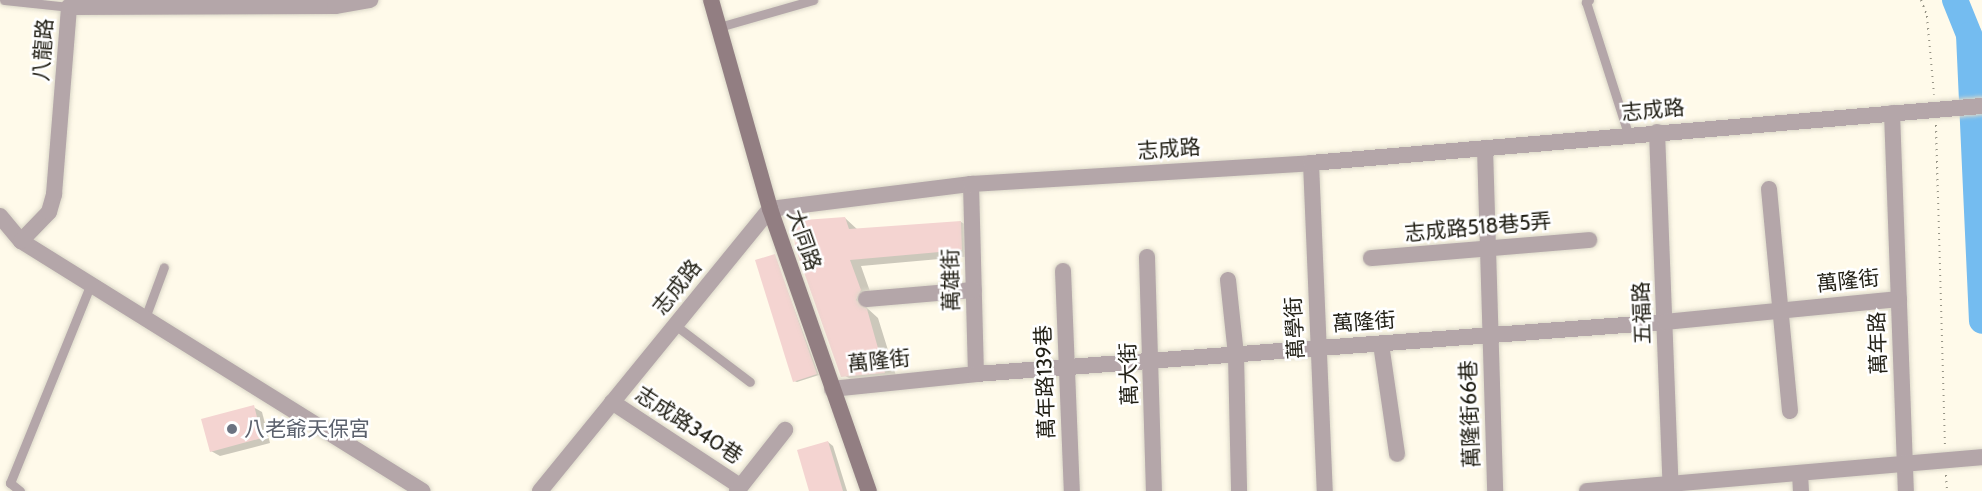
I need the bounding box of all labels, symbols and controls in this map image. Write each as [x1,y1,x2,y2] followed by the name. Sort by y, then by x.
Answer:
[28,18,58,82] street label: 八龍路
[1621,95,1685,125] street label: 志成路
[1137,134,1201,164] street label: 志成路
[782,206,826,274] street label: 大同路
[1404,208,1552,246] street label: 志成路518巷5弄
[938,248,964,312] street label: 萬雄街
[647,255,707,319] street label: 志成路
[1815,265,1881,297] street label: 萬隆街
[1628,281,1656,345] street label: 五福路
[1281,296,1309,360] street label: 萬學街
[1332,307,1396,337] street label: 萬隆街
[1864,311,1892,375] street label: 萬年路
[1030,325,1060,439] street label: 萬年路139巷
[1115,342,1143,406] street label: 萬大街
[846,345,912,377] street label: 萬隆街
[1456,360,1484,468] street label: 萬隆街66巷
[631,381,747,469] street label: 志成路340巷
[244,416,370,442] place label: 八老爺天保宮
[225,422,239,436] marker: 八老爺天保宮

